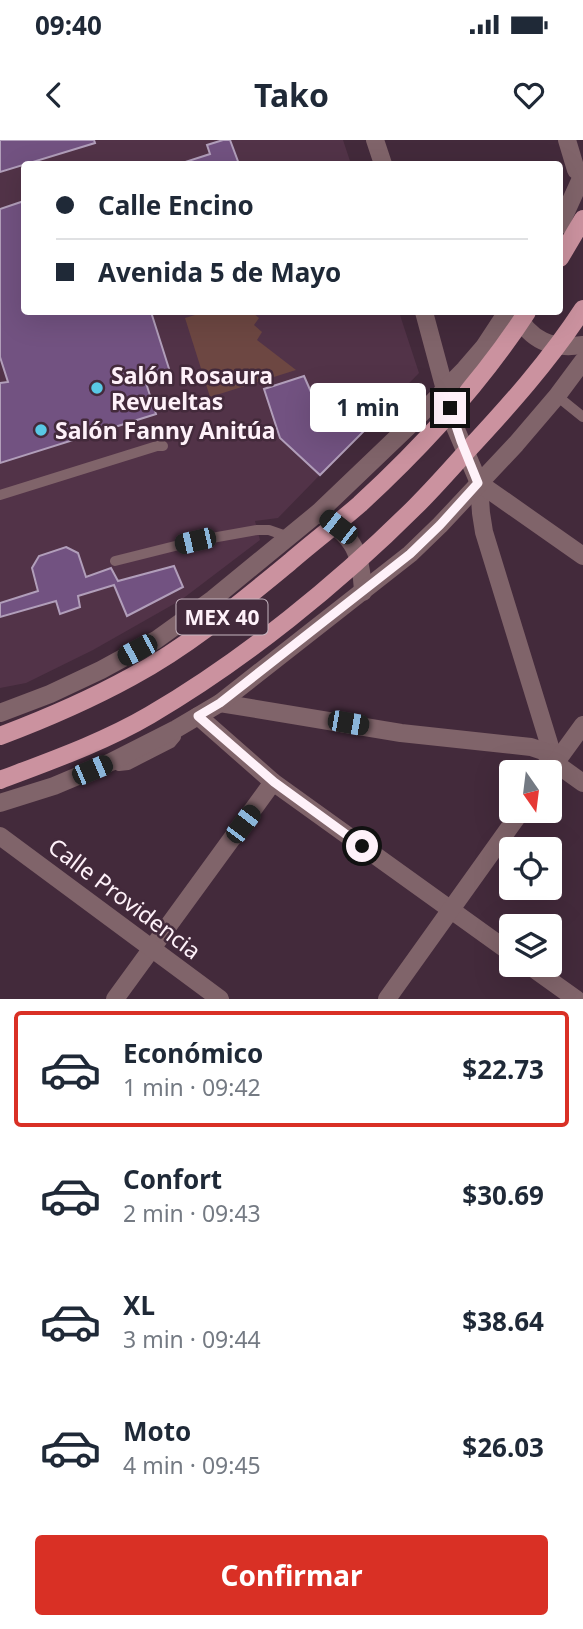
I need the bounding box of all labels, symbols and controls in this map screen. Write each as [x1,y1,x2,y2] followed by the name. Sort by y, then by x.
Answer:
[35,7,102,43] text: 09:40
[254,73,329,116] text: Tako
[35,76,73,114] icon: back
[510,76,548,114] icon: heart
[98,187,254,223] text: Calle Encino
[98,254,341,290] text: Avenida 5 de Mayo
[111,359,273,417] place label: Salón Rosaura Revueltas
[89,380,105,396] marker: Salón Rosaura Revueltas
[310,384,426,432] callout: 1 min
[336,391,400,423] text: 1 min
[434,392,466,424] route end
[55,414,275,446] place label: Salón Fanny Anitúa
[33,422,49,438] marker: Salón Fanny Anitúa
[315,506,362,548] car
[173,526,218,556] car
[176,600,268,634] road number: MEX 40
[114,631,161,669] car
[326,709,371,737] car
[69,752,116,788] car
[499,760,562,822] north arrow
[499,760,562,977] map controls
[222,801,265,847] car
[42,830,208,966] street label: Calle Providencia
[346,830,378,862] route start
[499,837,562,900] button: locate
[499,914,562,977] button: layers
[123,1035,263,1071] text: Económico
[39,1038,102,1101] icon: car
[462,1051,544,1087] text: $22.73
[123,1071,261,1103] text: 1 min · 09:42
[123,1161,222,1197] text: Confort
[39,1164,102,1227] icon: car
[462,1177,544,1213] text: $30.69
[123,1197,261,1229] text: 2 min · 09:43
[123,1287,155,1323] text: XL
[39,1290,102,1353] icon: car
[462,1303,544,1339] text: $38.64
[123,1323,261,1355] text: 3 min · 09:44
[123,1413,191,1449] text: Moto
[39,1416,102,1479] icon: car
[462,1429,544,1465] text: $26.03
[123,1449,261,1481] text: 4 min · 09:45
[35,1535,548,1615] button: Confirmar

